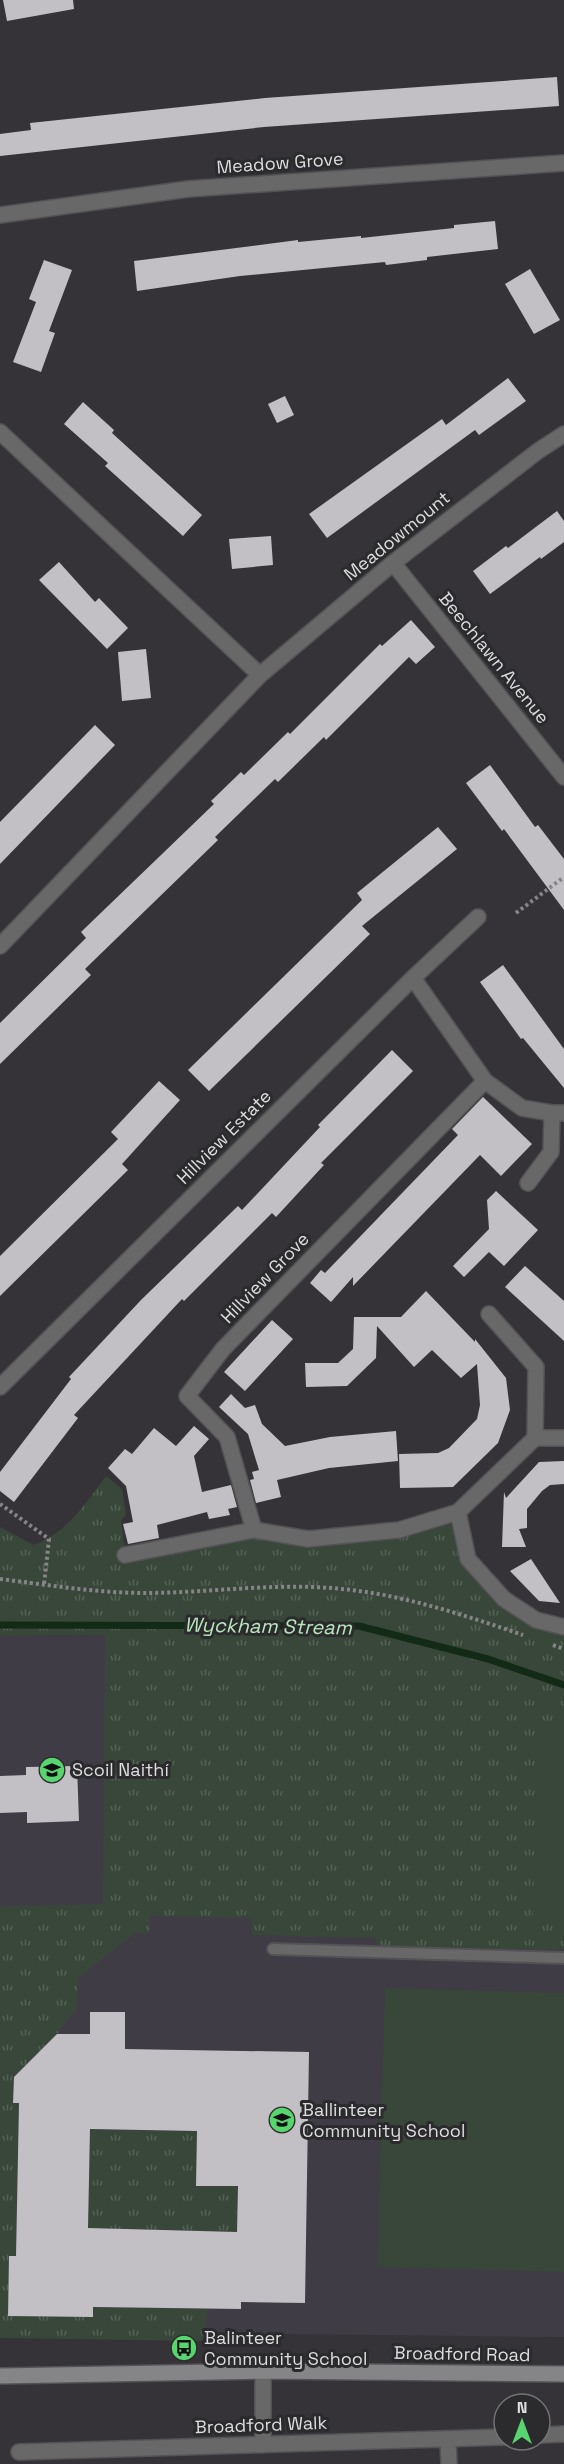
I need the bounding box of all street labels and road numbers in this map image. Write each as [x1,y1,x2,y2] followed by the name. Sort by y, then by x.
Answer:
[216,147,344,178] street label: Meadow Grove
[339,486,454,585] street label: Meadowmount
[434,587,555,728] street label: Beechlawn Avenue
[171,1084,276,1189] street label: Hillview Estate
[215,1227,314,1328] street label: Hillview Grove
[393,2341,531,2366] street label: Broadford Road
[194,2411,328,2438] street label: Broadford Walk

